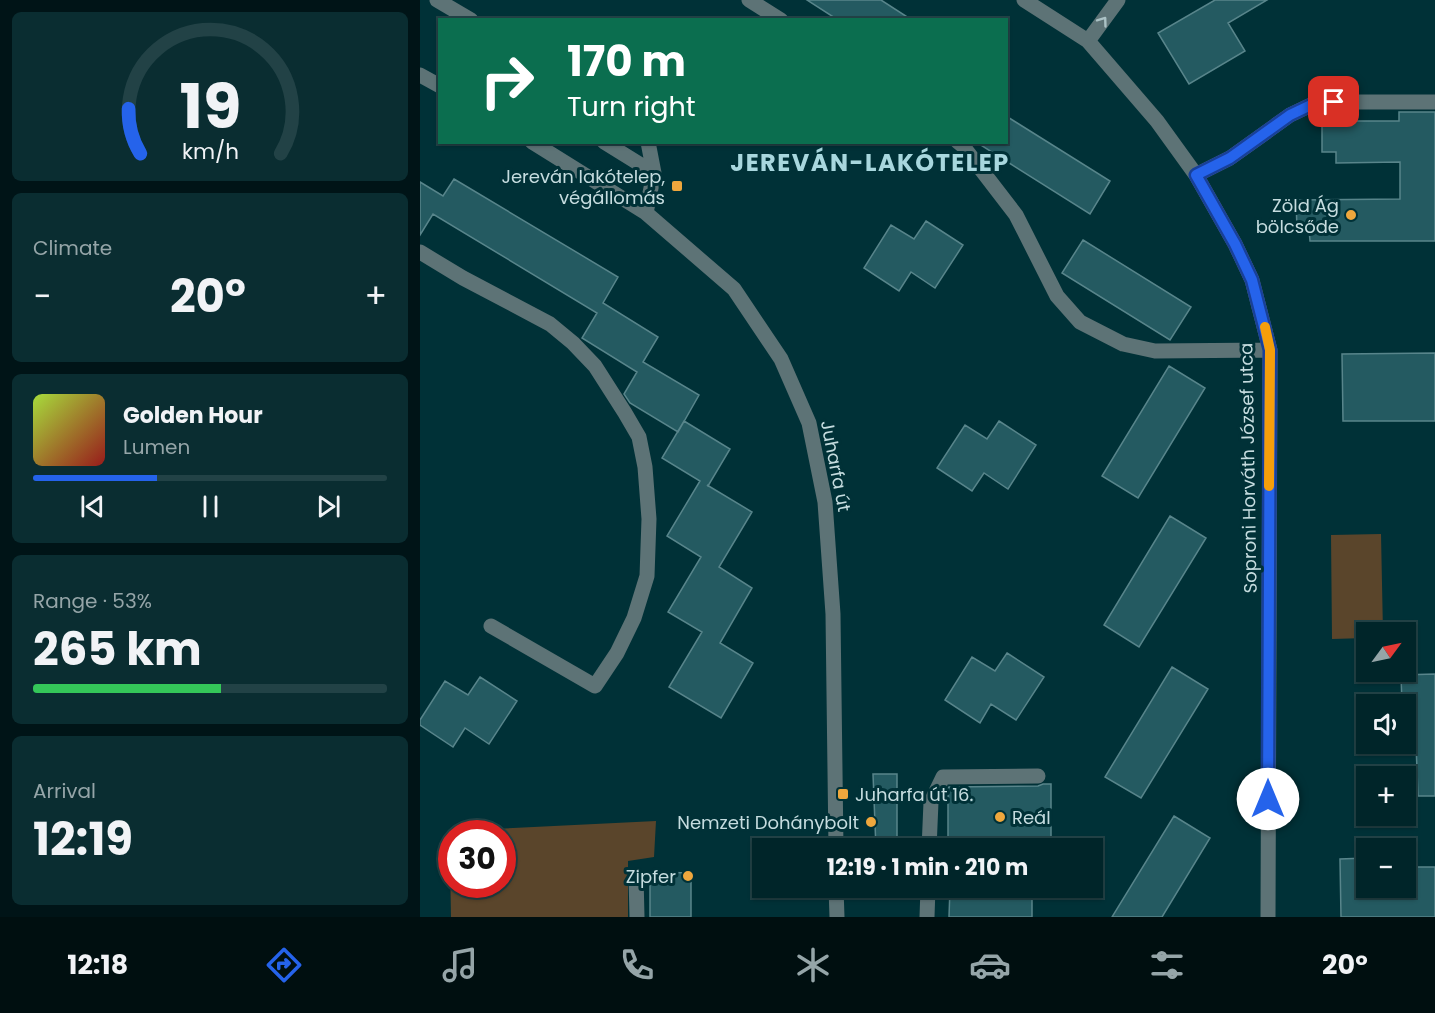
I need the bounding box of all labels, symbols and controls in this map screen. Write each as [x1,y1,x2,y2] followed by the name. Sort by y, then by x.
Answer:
[1096,16,1107,27] one-way arrow
[567,32,686,91] text: 170 m
[468,42,546,120] icon: right
[179,62,241,150] text: 19
[1308,76,1359,127] pin
[1317,85,1350,118] icon: arrive
[567,88,696,125] text: Turn right
[181,136,239,167] text: km/h
[730,146,1010,179] district label: JEREVÁN-LAKÓTELEP
[501,164,665,210] place label: Jereván lakótelep, végállomás
[670,179,684,193] marker: Jereván lakótelep, végállomás
[1256,193,1339,239] place label: Zöld Ág bölcsőde
[1344,208,1358,222] marker: Zöld Ág bölcsőde
[33,234,112,262] text: Climate
[170,265,246,328] text: 20°
[33,273,51,320] text: −
[364,273,387,320] text: +
[1233,342,1263,594] street label: Soproni Horváth József utca
[123,400,263,431] text: Golden Hour
[815,418,857,514] street label: Juharfa út
[123,433,190,461] text: Lumen
[76,490,109,523] icon: previous
[194,490,227,523] icon: pause
[312,490,345,523] icon: next
[33,587,152,615] text: Range · 53%
[33,618,202,681] text: 265 km
[1356,622,1416,682] north arrow
[1356,622,1416,898] map controls
[1356,694,1416,754] button: sound
[1356,766,1416,826] button: +
[1236,767,1300,831] position arrow
[33,777,96,805] text: Arrival
[855,782,973,807] place label: Juharfa út 16.
[836,787,850,801] marker: Juharfa út 16.
[1012,805,1051,830] place label: Reál
[33,808,133,871] text: 12:19
[677,810,859,835] place label: Nemzeti Dohánybolt
[993,810,1007,824] marker: Reál
[864,815,878,829] marker: Nemzeti Dohánybolt
[438,820,516,898] speed limit sign: 30
[1356,838,1416,898] button: −
[827,852,1028,883] text: 12:19 · 1 min · 210 m
[626,864,676,889] place label: Zipfer
[681,869,695,883] marker: Zipfer
[263,944,305,986] icon: directions
[439,944,481,986] icon: music
[616,944,658,986] icon: phone
[792,944,834,986] icon: climate
[969,944,1011,986] icon: car
[1146,944,1188,986] icon: filters
[67,946,128,983] text: 12:18
[1322,946,1368,983] text: 20°

